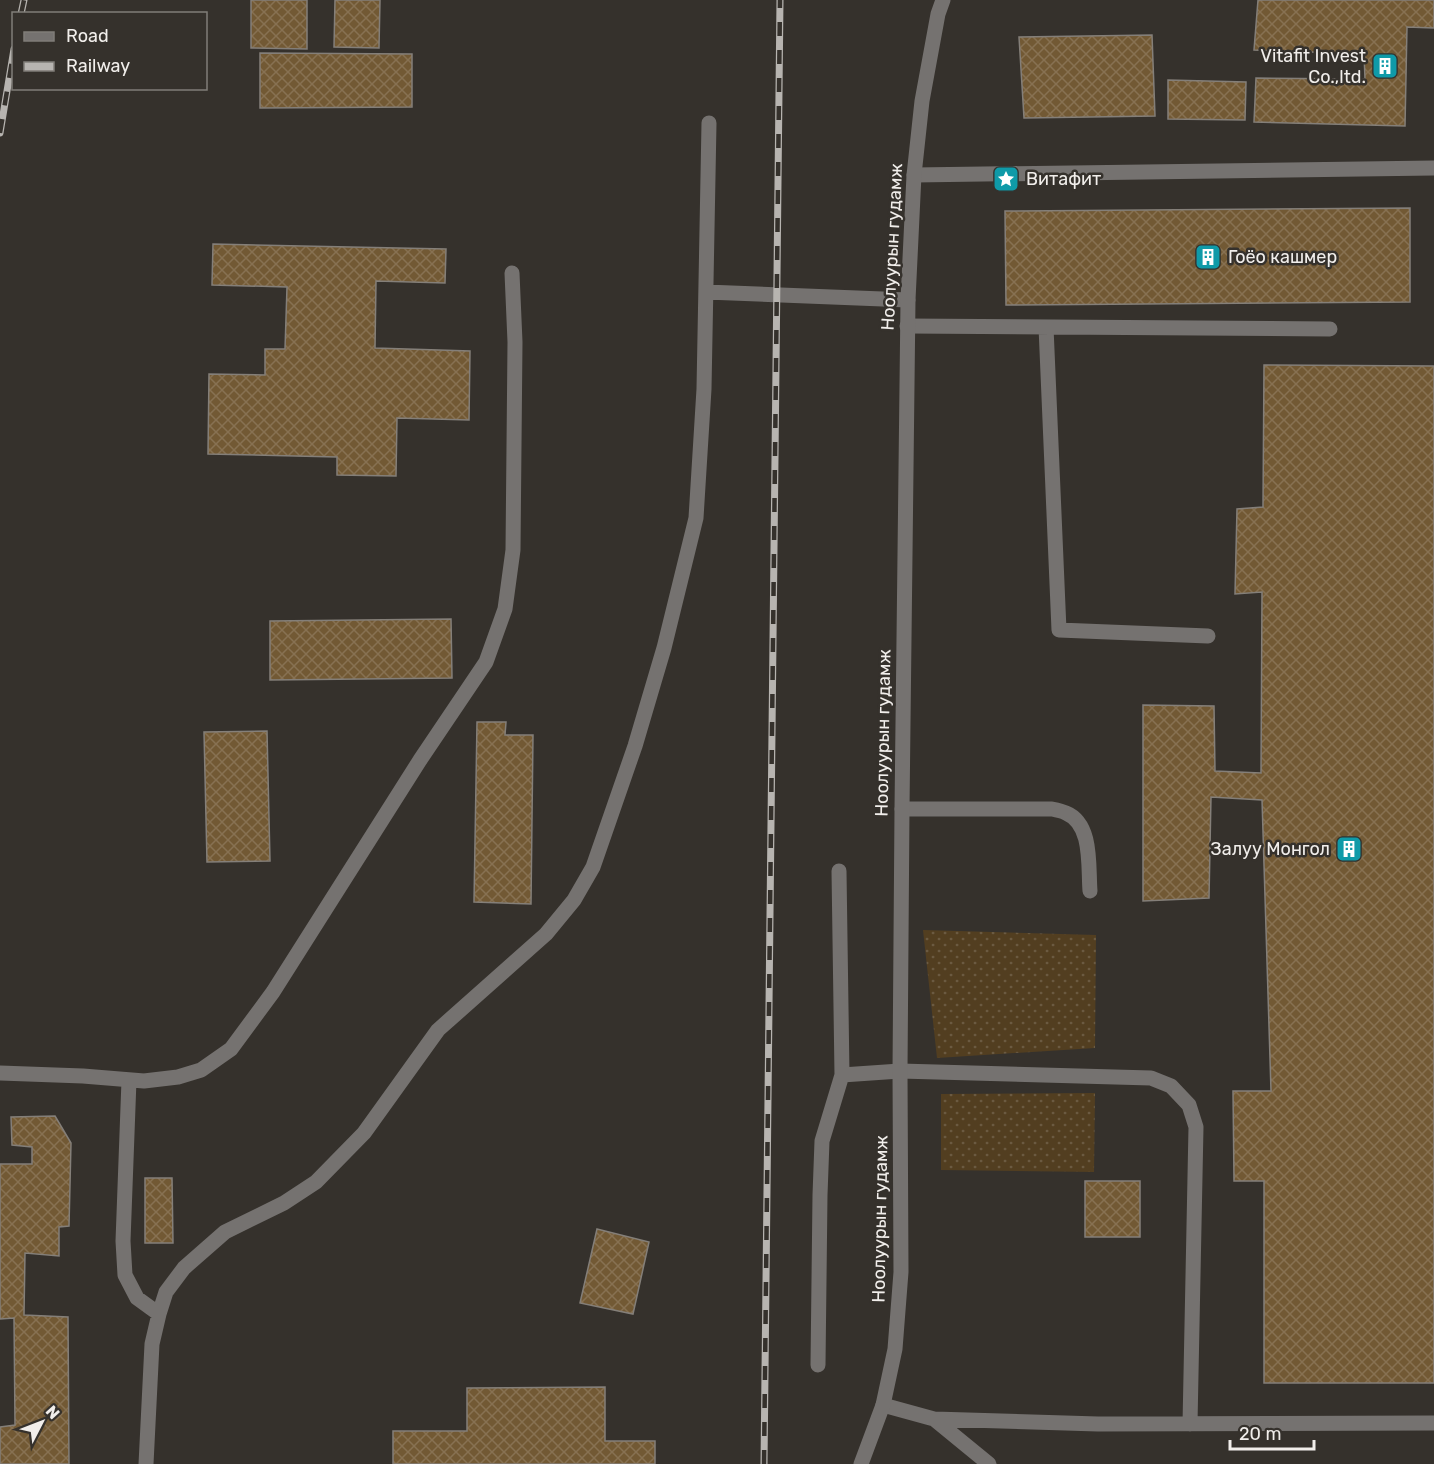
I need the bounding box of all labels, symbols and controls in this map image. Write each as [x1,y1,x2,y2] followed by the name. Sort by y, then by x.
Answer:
[12,12,207,90] legend
[66,25,109,47] text: Road
[1260,45,1366,88] place label: Vitafit Invest Co.,ltd.
[1370,51,1400,81] building icon: Vitafit Invest Co.,ltd.
[66,55,130,77] text: Railway
[877,163,907,331] street label: Ноолуурын гудамж
[991,164,1021,194] place icon: Витафит
[1026,168,1101,190] place label: Витафит
[1193,242,1223,272] building icon: Гоёо кашмер
[1228,246,1337,268] place label: Гоёо кашмер
[871,649,895,817] street label: Ноолуурын гудамж
[1334,834,1364,864] building icon: Залуу Монгол
[1211,838,1330,860] place label: Залуу Монгол
[868,1135,892,1303] street label: Ноолуурын гудамж
[12,1392,72,1452] north arrow
[42,1402,64,1423] text: N
[1230,1413,1314,1451] scale bar
[1239,1423,1281,1445] text: 20 m

